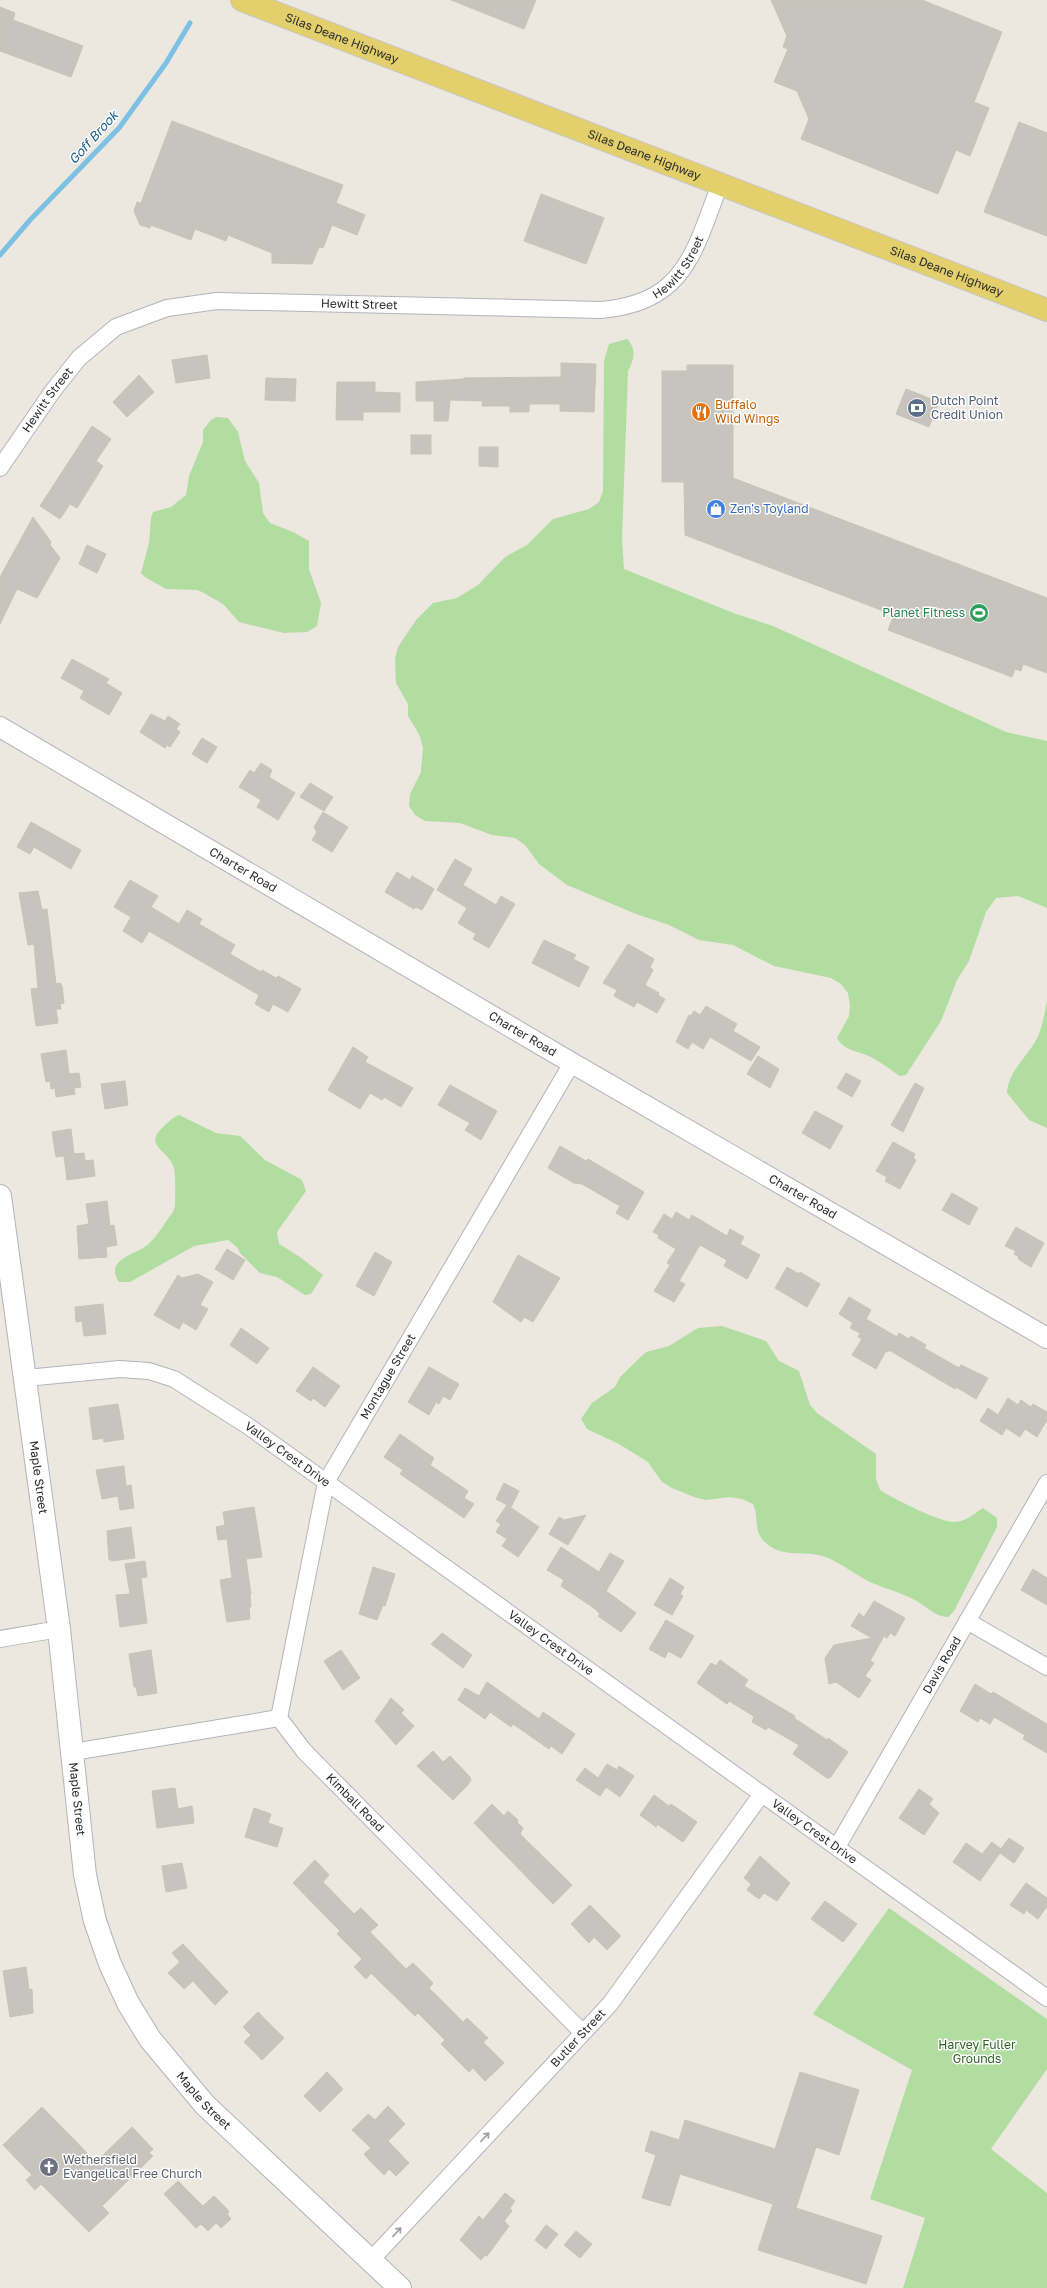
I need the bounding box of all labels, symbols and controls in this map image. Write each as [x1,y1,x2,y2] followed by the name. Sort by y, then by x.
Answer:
[283,9,401,67] street label: Silas Deane Highway
[65,106,122,167] water label: Goff Brook
[586,126,703,183] street label: Silas Deane Highway
[649,233,707,302] street label: Hewitt Street
[888,242,1006,300] street label: Silas Deane Highway
[321,295,398,312] street label: Hewitt Street
[19,364,76,435] street label: Hewitt Street
[931,393,1003,422] place label: Dutch Point Credit Union
[715,397,780,426] place label: Buffalo Wild Wings
[906,397,928,419] bank icon: Dutch Point Credit Union
[690,401,712,423] restaurant icon: Buffalo Wild Wings
[705,498,727,520] shop icon: Zen's Toyland
[730,501,809,516] place label: Zen's Toyland
[968,602,990,624] sports icon: Planet Fitness
[882,605,965,620] place label: Planet Fitness
[207,844,280,895] street label: Charter Road
[486,1008,559,1059] street label: Charter Road
[766,1171,840,1222] street label: Charter Road
[357,1331,419,1422] street label: Montague Street
[242,1418,334,1490] street label: Valley Crest Drive
[26,1440,51,1515] street label: Maple Street
[505,1607,597,1678] street label: Valley Crest Drive
[919,1634,964,1696] street label: Davis Road
[66,1762,89,1837] street label: Maple Street
[323,1770,388,1835] street label: Kimball Road
[769,1795,860,1867] street label: Valley Crest Drive
[547,2005,609,2070] street label: Butler Street
[938,2037,1016,2066] park label: Harvey Fuller Grounds
[173,2068,235,2133] street label: Maple Street
[480,2132,490,2142] one-way arrow
[63,2152,202,2181] place label: Wethersfield Evangelical Free Church
[38,2156,60,2178] church icon: Wethersfield Evangelical Free Church
[392,2228,401,2238] one-way arrow

